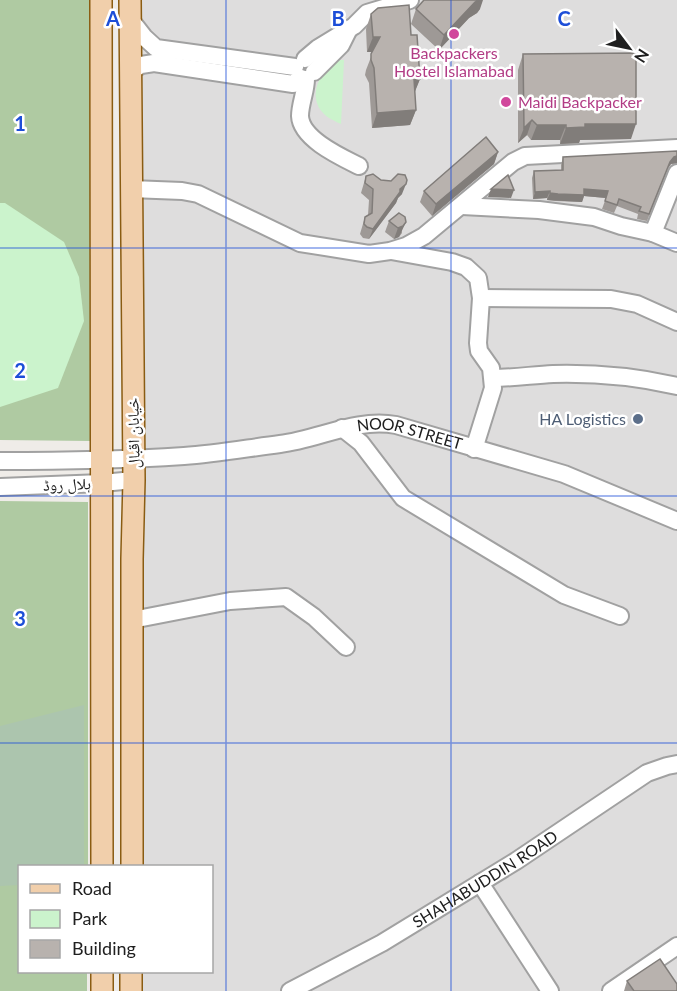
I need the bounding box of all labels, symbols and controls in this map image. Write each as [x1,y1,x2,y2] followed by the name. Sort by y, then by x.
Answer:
[105,6,120,30] text: A
[331,6,345,30] text: B
[557,6,571,30] text: C
[599,18,659,78] north arrow
[447,27,461,41] marker: Backpackers Hostel Islamabad
[394,43,514,80] place label: Backpackers Hostel Islamabad
[631,46,653,66] text: N
[518,92,642,111] place label: Maidi Backpacker
[499,95,513,109] marker: Maidi Backpacker
[14,111,26,135] text: 1
[14,358,26,382] text: 2
[122,397,145,469] street label: خیابان اقبال
[539,409,626,428] place label: HA Logistics
[631,412,645,426] marker: HA Logistics
[356,413,465,453] street label: NOOR STREET
[43,473,91,496] street label: ہلال روڈ
[14,606,26,630] text: 3
[409,826,561,931] street label: SHAHABUDDIN ROAD
[18,865,213,973] legend
[72,877,112,899] text: Road
[72,907,108,929] text: Park
[72,937,136,959] text: Building

